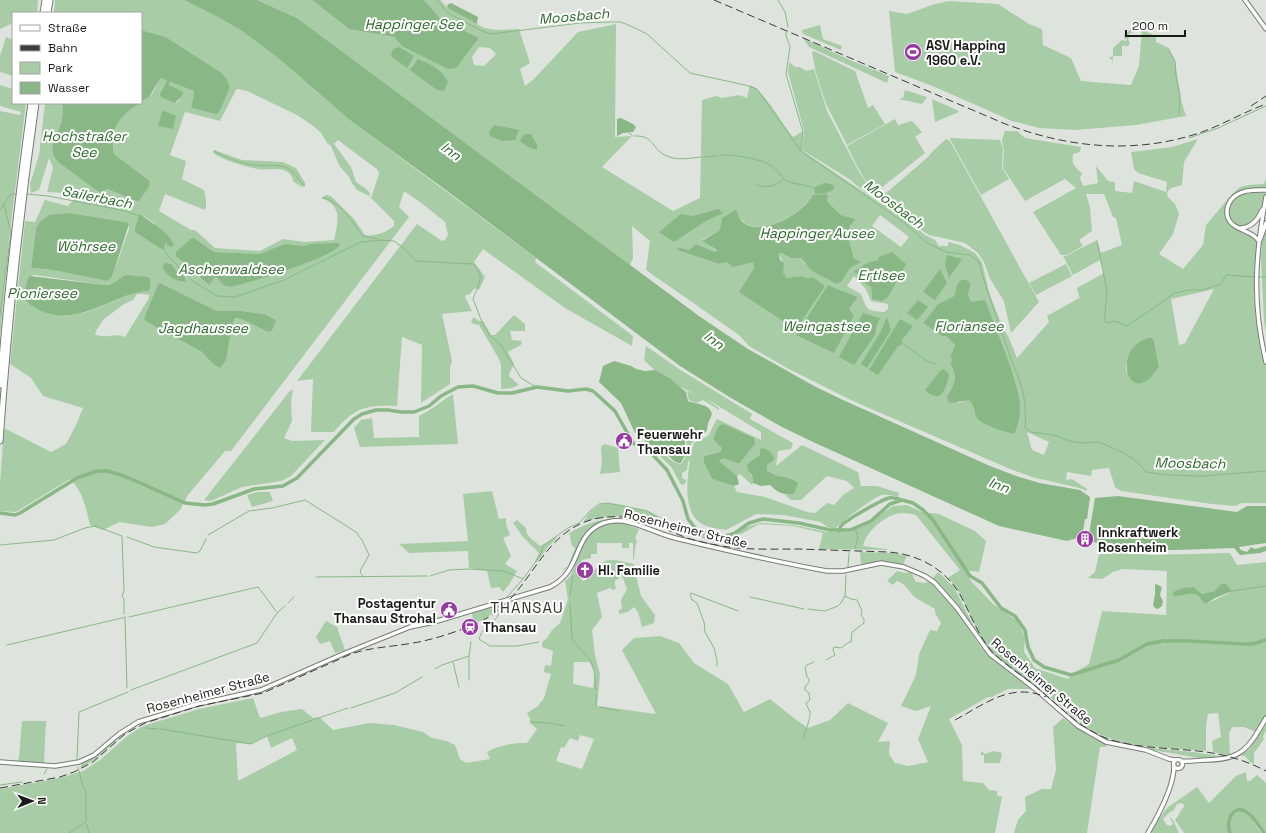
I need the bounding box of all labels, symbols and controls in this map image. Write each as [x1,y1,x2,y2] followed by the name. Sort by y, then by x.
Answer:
[538,4,610,28] water label: Moosbach
[12,12,142,104] legend
[1126,12,1185,38] scale bar
[365,15,464,33] water label: Happinger See
[1132,18,1168,34] text: 200 m
[48,20,87,36] text: Straße
[926,37,1006,69] place label: ASV Happing 1960 e.V.
[48,40,78,56] text: Bahn
[903,42,923,62] sports icon: ASV Happing 1960 e.V.
[48,60,73,76] text: Park
[48,80,90,96] text: Wasser
[42,127,128,161] water label: Hochstraßer See
[437,138,465,165] water label: Inn
[860,176,928,233] water label: Moosbach
[60,181,134,213] water label: Sailerbach
[760,224,875,242] water label: Happinger Ausee
[57,237,116,255] water label: Wöhrsee
[178,260,284,278] water label: Aschenwaldsee
[858,266,905,284] water label: Ertlsee
[7,284,78,302] water label: Pioniersee
[783,317,870,335] water label: Weingastsee
[935,317,1004,335] water label: Floriansee
[158,319,249,337] water label: Jagdhaussee
[700,327,728,354] water label: Inn
[637,426,703,458] place label: Feuerwehr Thansau
[614,431,634,451] public building icon: Feuerwehr Thansau
[1155,453,1226,473] water label: Moosbach
[986,473,1012,497] water label: Inn
[622,505,749,552] street label: Rosenheimer Straße
[1098,524,1179,556] place label: Innkraftwerk Rosenheim
[1075,529,1095,549] building icon: Innkraftwerk Rosenheim
[575,560,595,580] church icon: Hl. Familie
[598,562,660,579] place label: Hl. Familie
[334,595,436,627] place label: Postagentur Thansau Strohal
[490,598,564,617] district label: THANSAU
[439,600,459,620] public building icon: Postagentur Thansau Strohal
[460,617,480,637] station icon: Thansau
[483,619,536,636] place label: Thansau
[988,634,1096,729] street label: Rosenheimer Straße
[145,668,272,717] street label: Rosenheimer Straße
[12,781,52,821] north arrow
[35,797,49,805] text: N

